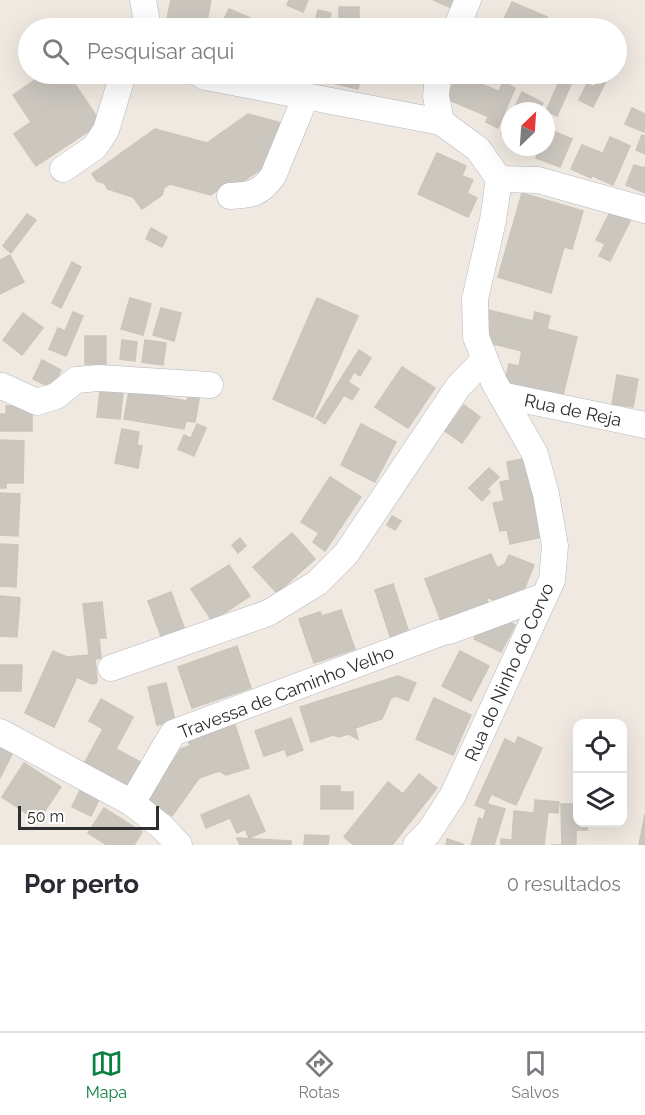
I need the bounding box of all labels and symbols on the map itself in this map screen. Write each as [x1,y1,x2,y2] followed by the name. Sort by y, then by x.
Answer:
[501,102,555,156] north arrow
[522,389,624,431] street label: Rua de Reja
[460,579,558,765] street label: Rua do Ninho do Corvo
[175,641,397,743] street label: Travessa de Caminho Velho
[18,803,159,830] scale bar

